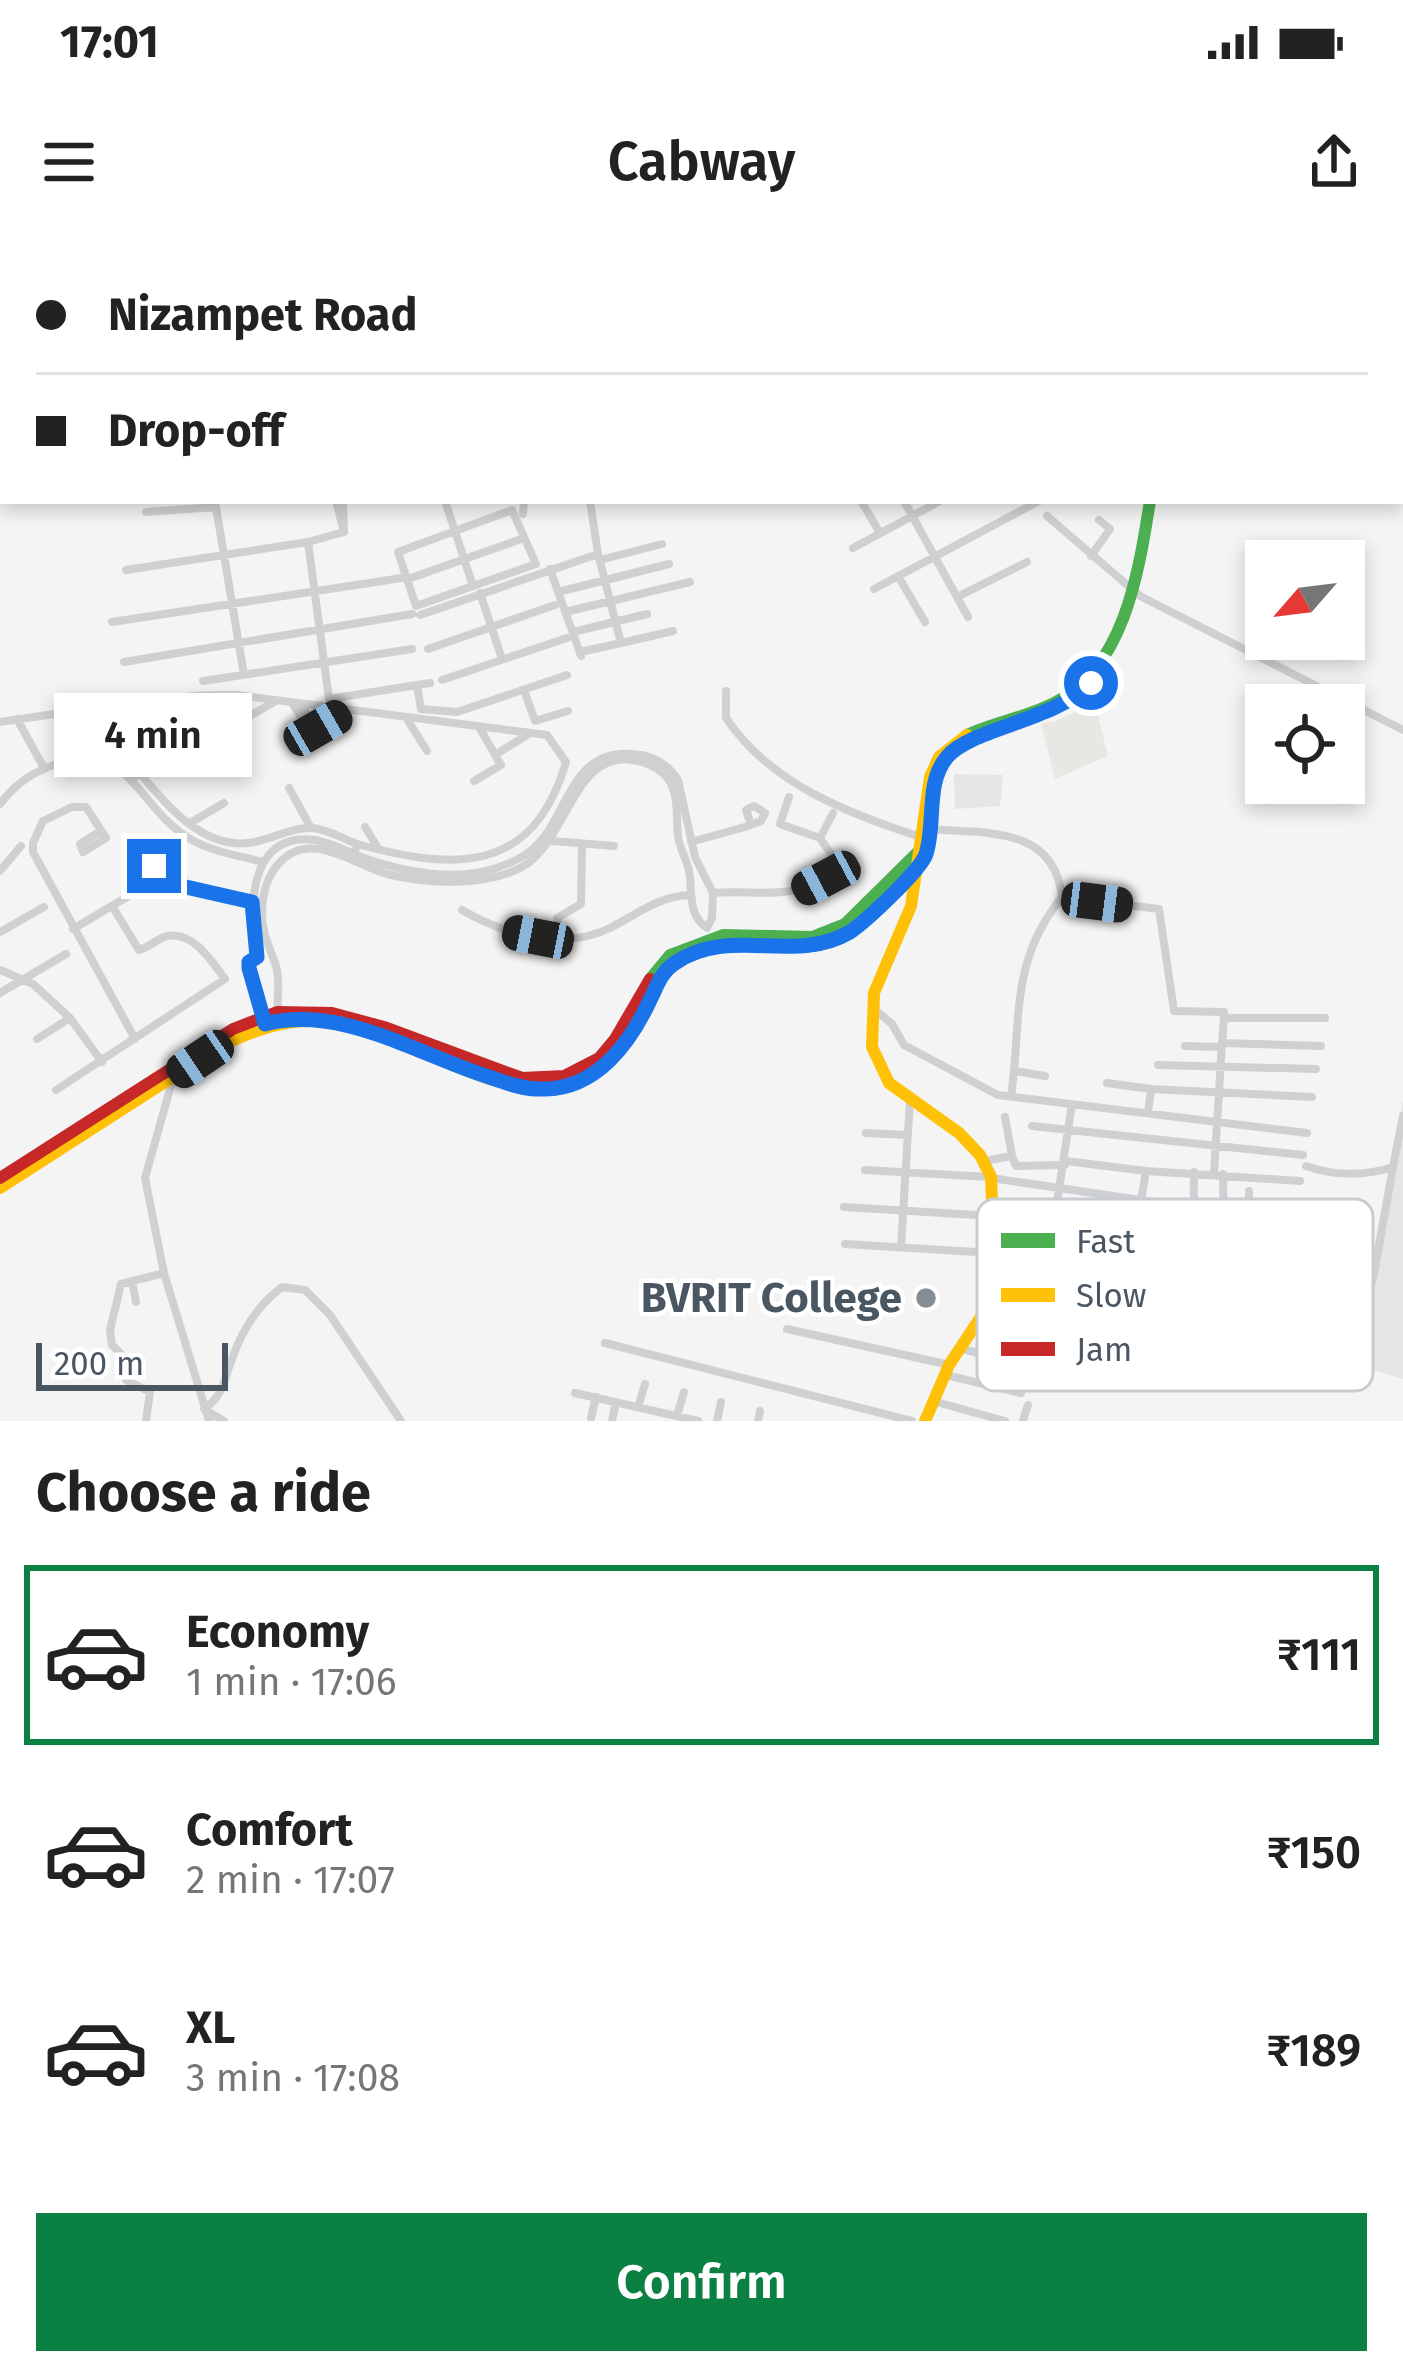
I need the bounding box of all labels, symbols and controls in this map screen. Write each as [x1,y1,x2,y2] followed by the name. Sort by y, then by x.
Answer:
[60,15,159,69] text: 17:01
[36,129,102,195] icon: menu
[1301,129,1367,195] icon: share
[608,130,795,194] text: Cabway
[108,288,418,342] text: Nizampet Road
[108,404,284,458] text: Drop-off
[1245,540,1365,660] north arrow
[1245,540,1365,804] map controls
[1064,656,1118,710] route start
[1245,684,1365,804] button: locate
[55,692,253,776] callout: 4 min
[278,694,358,762] car
[104,712,202,758] text: 4 min
[127,839,181,893] route end
[786,845,866,911] car
[1059,880,1135,924] car
[499,912,577,962] car
[160,1024,240,1094] car
[977,1199,1373,1391] legend
[1076,1222,1135,1262] text: Fast
[641,1273,902,1323] place label: BVRIT College
[1076,1276,1146,1316] text: Slow
[913,1285,939,1311] marker: BVRIT College
[1076,1330,1132,1370] text: Jam
[36,1337,228,1390] scale bar
[54,1344,144,1384] text: 200 m
[36,1461,371,1525] text: Choose a ride
[42,1601,150,1709] icon: car
[186,1605,369,1659] text: Economy
[1277,1628,1361,1682] text: ₹111
[186,1659,397,1705] text: 1 min · 17:06
[42,1799,150,1907] icon: car
[186,1803,353,1857] text: Comfort
[1266,1826,1361,1880] text: ₹150
[186,1857,395,1903] text: 2 min · 17:07
[42,1997,150,2105] icon: car
[186,2001,235,2055] text: XL
[1266,2024,1361,2078] text: ₹189
[186,2055,400,2101] text: 3 min · 17:08
[36,2213,1367,2351] button: Confirm

